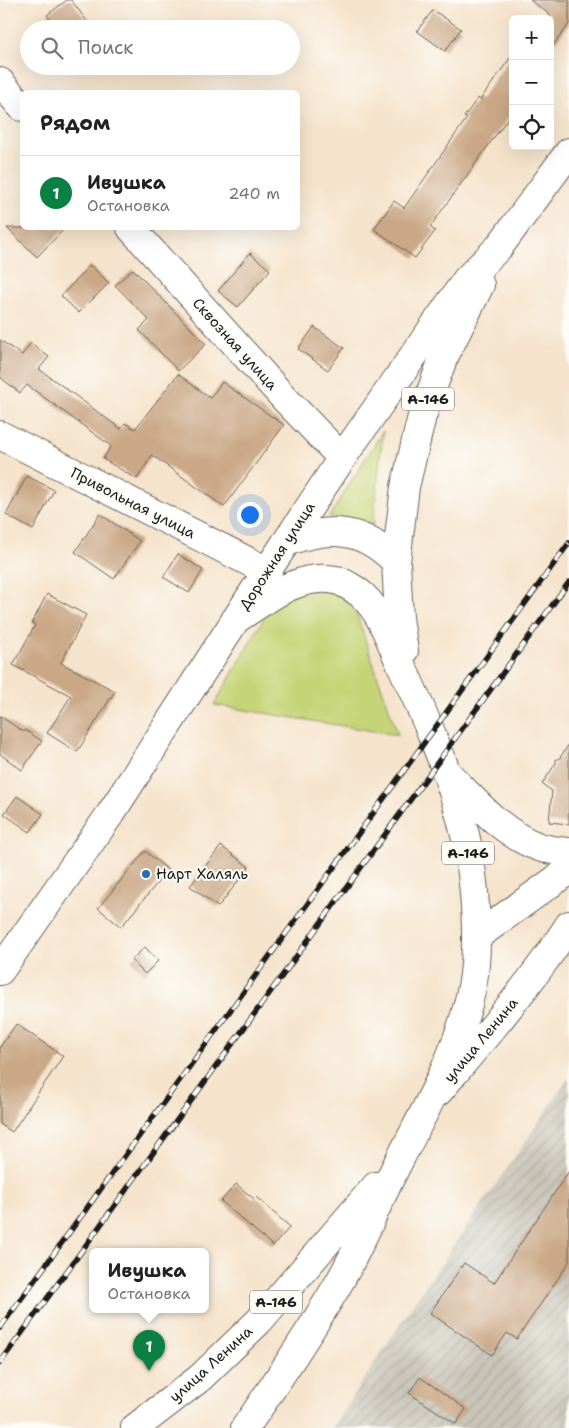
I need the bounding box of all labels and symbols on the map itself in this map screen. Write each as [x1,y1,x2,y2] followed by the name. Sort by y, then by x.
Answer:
[188,294,282,395] street label: Сквозная улица
[402,388,454,410] road number: А-146
[67,463,199,543] street label: Привольная улица
[234,497,320,614] street label: Дорожная улица
[237,502,263,528] your location
[442,841,494,864] road number: А-146
[156,864,249,884] place label: Нарт Халяль
[140,868,152,880] marker: Нарт Халяль
[439,993,523,1087] street label: улица Ленина
[250,1290,302,1314] road number: А-146
[165,1321,257,1407] street label: улица Ленина
[133,1330,165,1371] pin: 1

